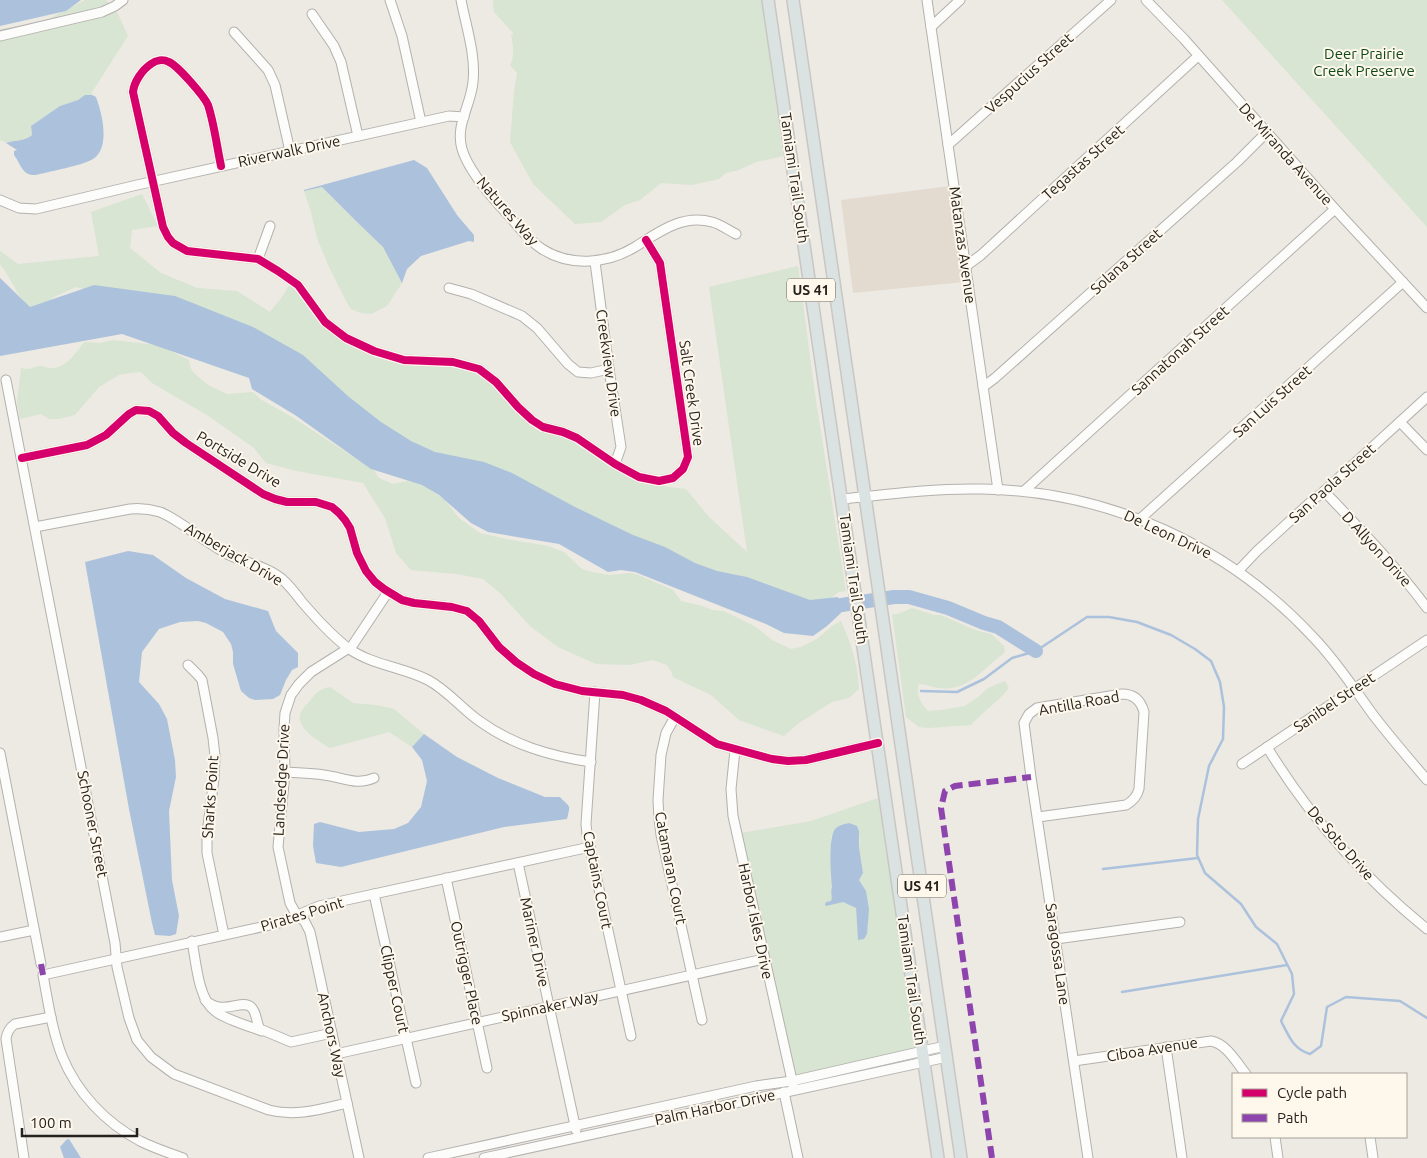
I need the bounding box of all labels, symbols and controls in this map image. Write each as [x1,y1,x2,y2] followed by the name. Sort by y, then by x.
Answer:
[982,29,1076,117] street label: Vespucius Street
[1313,45,1415,79] park label: Deer Prairie Creek Preserve
[1236,99,1336,209] street label: De Miranda Avenue
[777,112,813,244] street label: Tamiami Trail South
[1039,121,1127,203] street label: Tegastas Street
[236,132,342,170] street label: Riverwalk Drive
[474,173,542,249] street label: Natures Way
[946,185,980,305] street label: Matanzas Avenue
[1087,225,1165,297] street label: Solana Street
[787,278,835,302] road number: US 41
[1128,302,1232,398] street label: Sannatonah Street
[593,308,625,418] street label: Creekview Drive
[676,339,708,447] street label: Salt Creek Drive
[1229,361,1315,441] street label: San Luis Street
[194,427,284,491] street label: Portside Drive
[1285,440,1379,526] street label: San Paola Street
[1122,506,1214,562] street label: De Leon Drive
[1339,508,1415,590] street label: D Allyon Drive
[836,513,872,645] street label: Tamiami Trail South
[182,519,286,589] street label: Amberjack Drive
[1290,669,1378,735] street label: Sanibel Street
[1037,688,1121,718] street label: Antilla Road
[270,724,292,836] street label: Landsedge Drive
[199,755,221,839] street label: Sharks Point
[74,769,112,879] street label: Schooner Street
[1304,803,1378,883] street label: De Soto Drive
[652,810,690,926] street label: Catamaran Court
[580,830,616,931] street label: Captains Court
[735,861,777,981] street label: Harbor Isles Drive
[898,874,946,898] road number: US 41
[258,893,346,935] street label: Pirates Point
[517,895,553,989] street label: Mariner Drive
[1042,902,1074,1006] street label: Saragossa Lane
[894,914,930,1046] street label: Tamiami Trail South
[448,919,486,1027] street label: Outrigger Place
[377,943,413,1035] street label: Clipper Court
[500,987,600,1025] street label: Spinnaker Way
[315,991,349,1079] street label: Anchors Way
[1105,1033,1199,1065] street label: Ciboa Avenue
[1232,1073,1407,1138] legend
[1277,1084,1347,1101] text: Cycle path
[653,1086,777,1128] street label: Palm Harbor Drive
[22,1106,138,1138] scale bar
[1277,1109,1308,1126] text: Path
[30,1114,72,1131] text: 100 m

